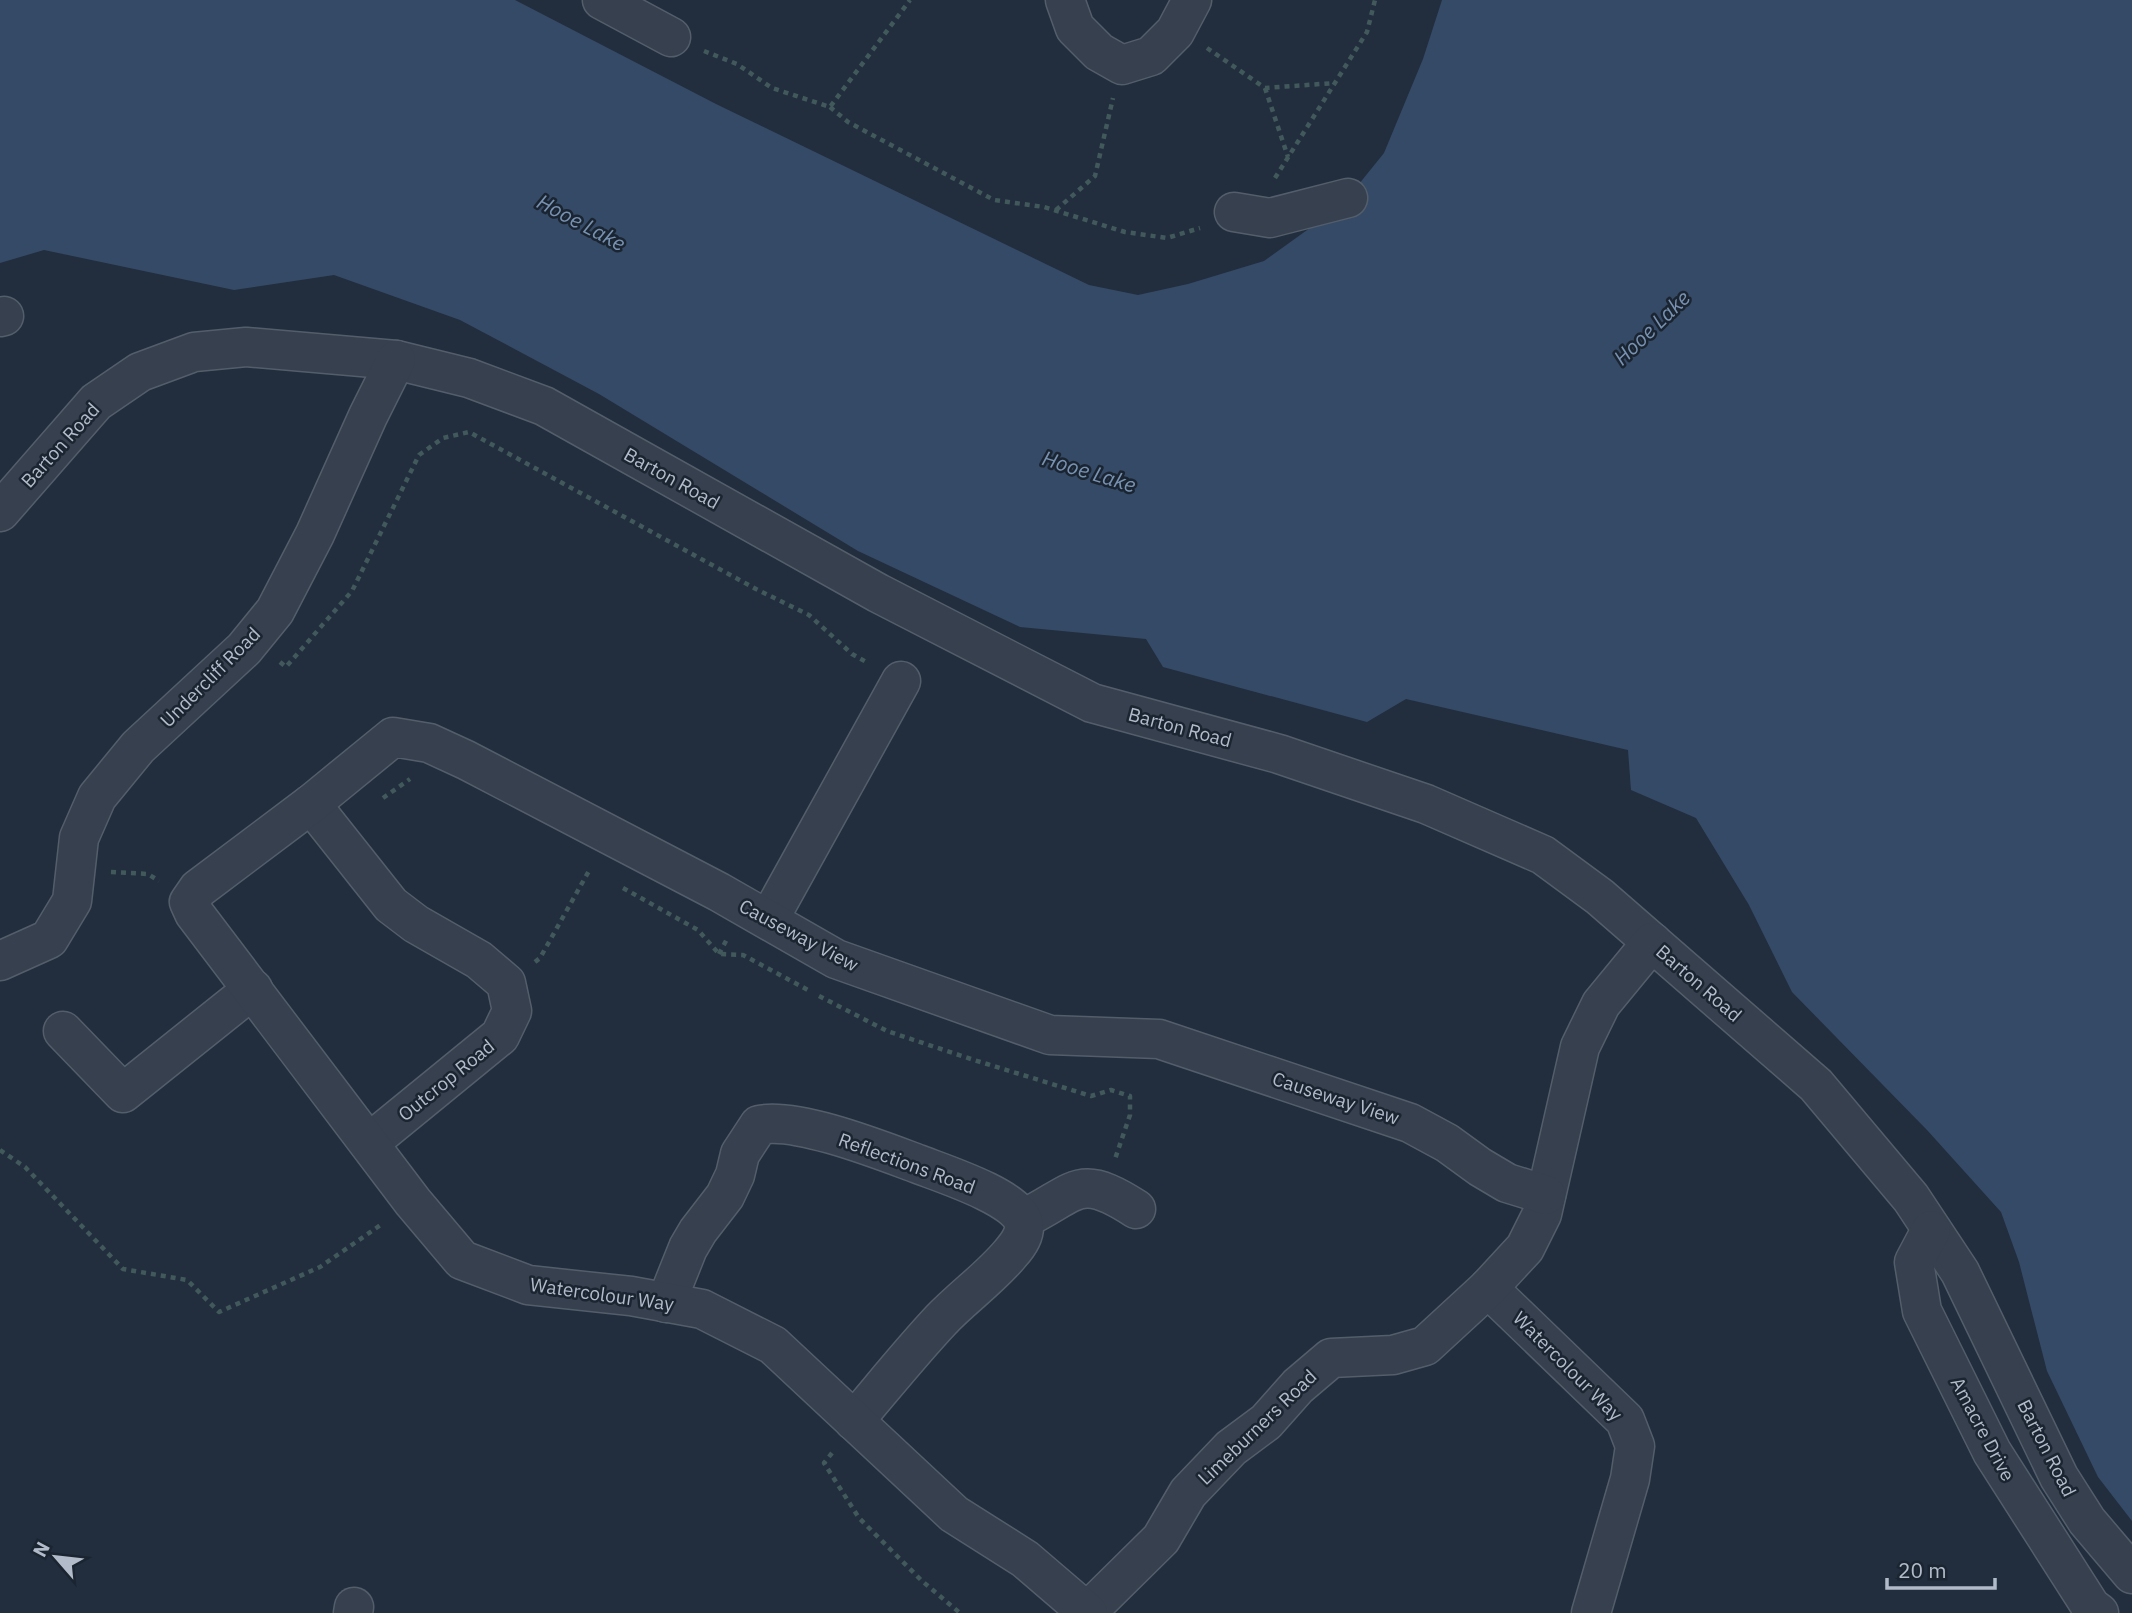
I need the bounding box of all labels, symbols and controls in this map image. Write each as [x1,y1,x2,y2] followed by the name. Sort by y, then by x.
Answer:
[532,187,631,257] water label: Hooe Lake
[1607,284,1696,371] water label: Hooe Lake
[16,398,104,492] street label: Barton Road
[620,442,724,514] street label: Barton Road
[1039,444,1140,499] water label: Hooe Lake
[155,622,265,732] street label: Undercliff Road
[1126,702,1234,752] street label: Barton Road
[735,893,863,977] street label: Causeway View
[1651,939,1747,1027] street label: Barton Road
[393,1034,499,1126] street label: Outcrop Road
[1270,1066,1402,1130] street label: Causeway View
[835,1127,979,1199] street label: Reflections Road
[528,1272,676,1316] street label: Watercolour Way
[1508,1306,1628,1426] street label: Watercolour Way
[1193,1364,1321,1490] street label: Limeburners Road
[1946,1373,2020,1485] street label: Amacre Drive
[2012,1395,2082,1501] street label: Barton Road
[21,1522,91,1592] north arrow
[27,1537,55,1561] text: N
[1887,1546,1996,1590] scale bar
[1898,1556,1947,1584] text: 20 m

